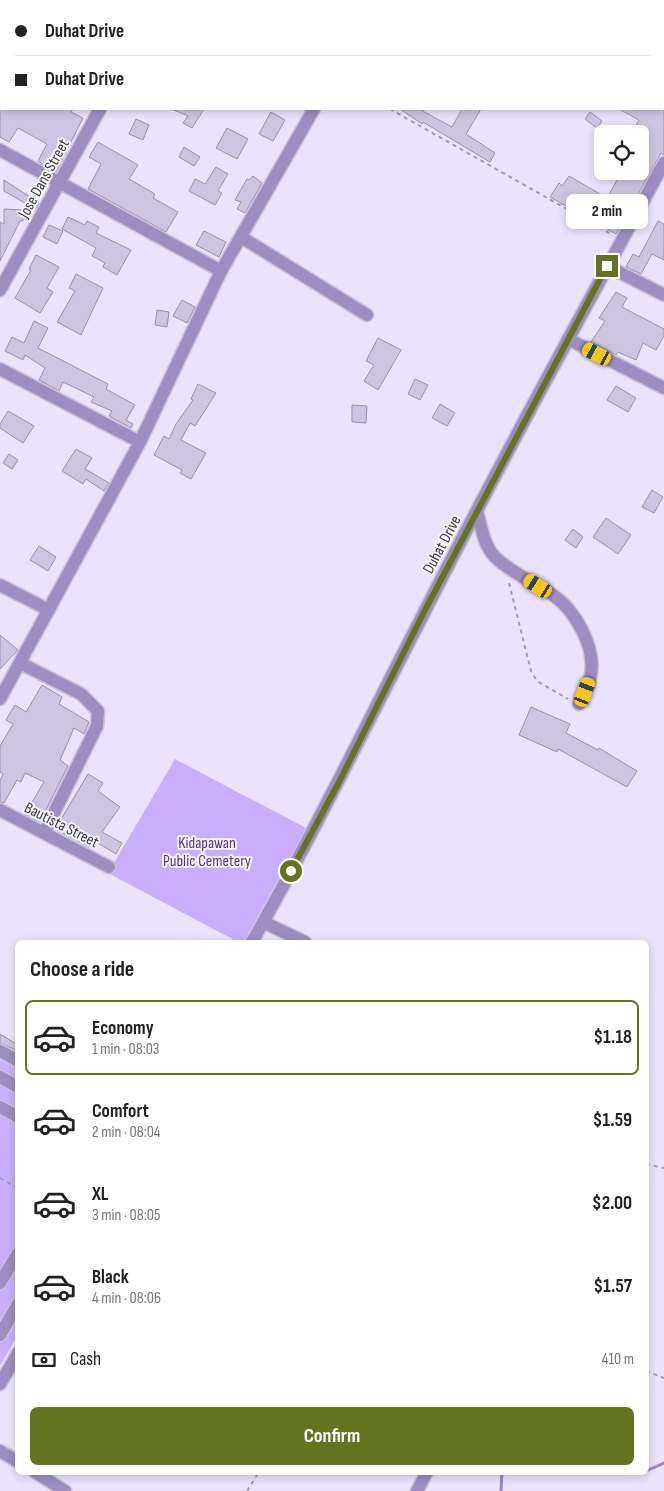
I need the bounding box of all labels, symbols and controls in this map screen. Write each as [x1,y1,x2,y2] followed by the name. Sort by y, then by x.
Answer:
[45,20,124,43] text: Duhat Drive
[45,68,124,91] text: Duhat Drive
[594,125,649,180] map controls
[594,125,649,180] button: locate
[14,136,74,222] street label: Jose Dans Street
[566,194,648,228] callout: 2 min
[592,202,622,221] text: 2 min
[596,255,618,277] route end
[580,340,613,368] car
[419,512,465,577] street label: Duhat Drive
[521,572,554,600] car
[572,675,597,709] car
[21,799,102,852] street label: Bautista Street
[163,834,251,871] park label: Kidapawan Public Cemetery
[280,860,302,882] route start
[30,956,134,983] text: Choose a ride
[32,1015,77,1060] icon: car
[92,1017,154,1040] text: Economy
[593,1026,632,1049] text: $1.18
[92,1040,160,1059] text: 1 min · 08:03
[32,1098,77,1143] icon: car
[92,1100,149,1123] text: Comfort
[593,1109,632,1132] text: $1.59
[92,1123,160,1142] text: 2 min · 08:04
[32,1181,77,1226] icon: car
[92,1183,108,1206] text: XL
[592,1192,632,1215] text: $2.00
[92,1206,160,1225] text: 3 min · 08:05
[32,1264,77,1309] icon: car
[92,1266,129,1289] text: Black
[593,1275,632,1298] text: $1.57
[92,1289,161,1308] text: 4 min · 08:06
[30,1346,58,1374] icon: cash
[70,1348,101,1371] text: Cash
[602,1350,634,1369] text: 410 m
[30,1407,634,1465] button: Confirm

